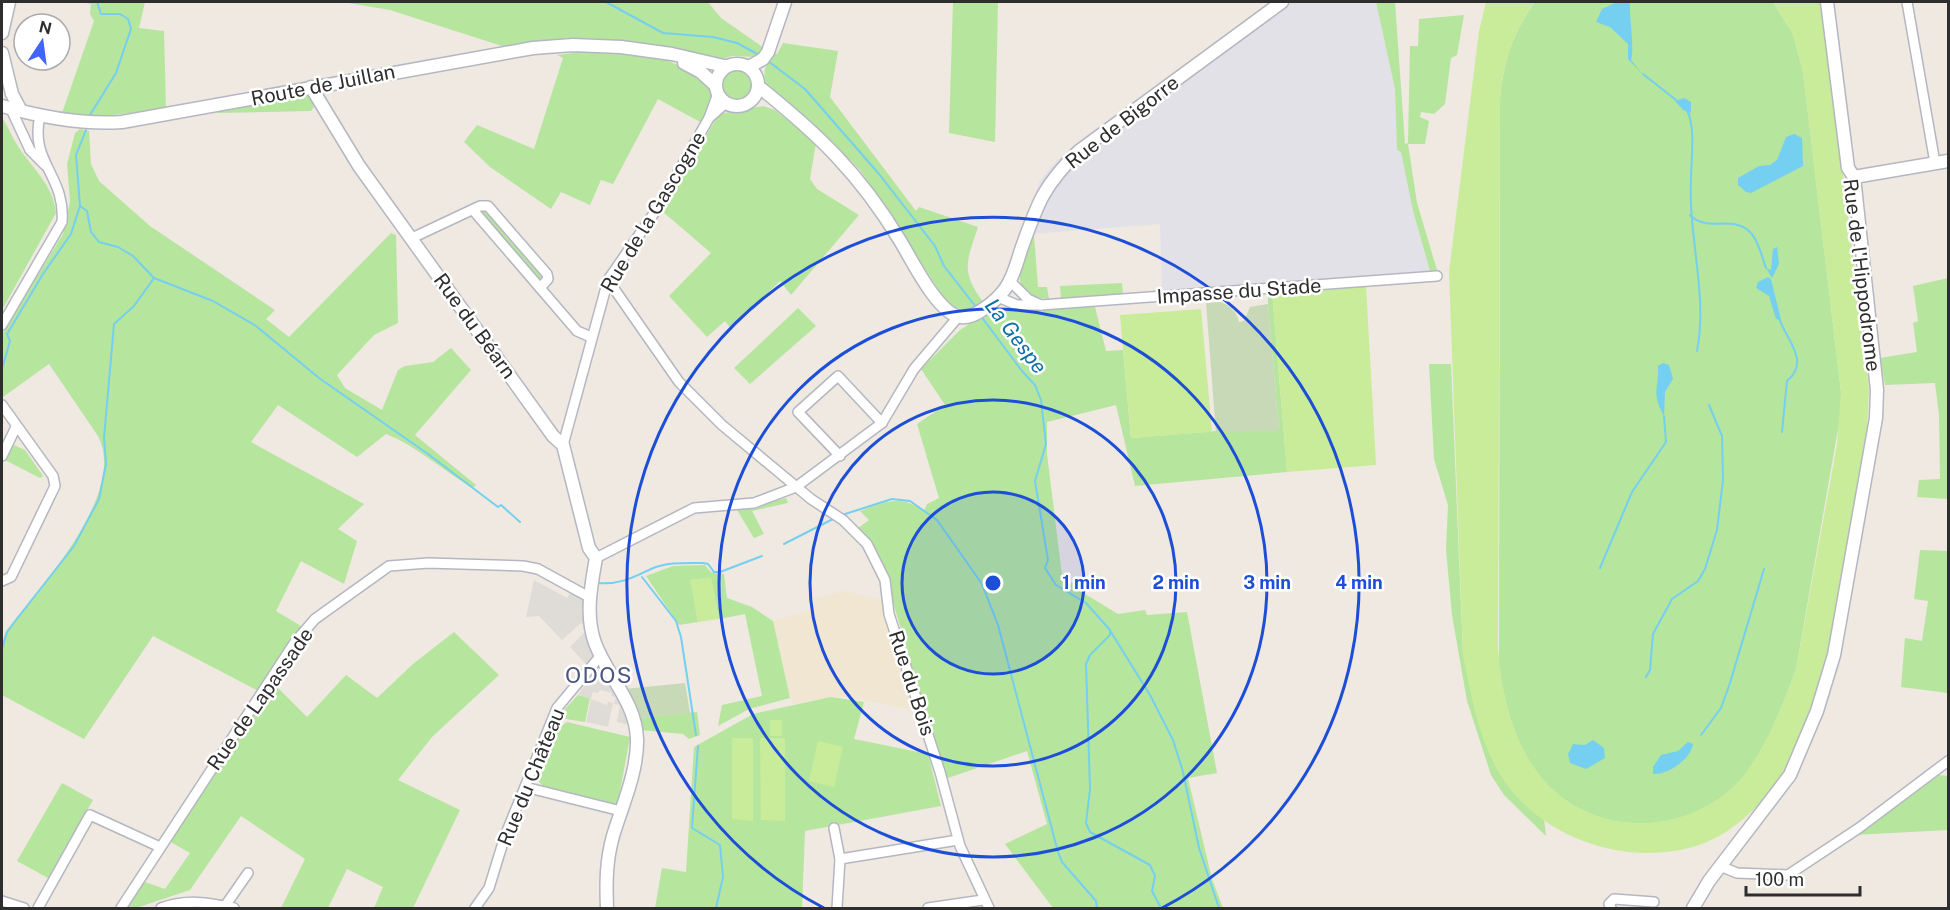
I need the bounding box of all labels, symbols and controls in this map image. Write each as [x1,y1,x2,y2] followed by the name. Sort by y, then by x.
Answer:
[12,12,72,72] north arrow
[37,17,53,39] text: N
[249,59,397,111] street label: Route de Juillan
[1061,70,1183,174] street label: Rue de Bigorre
[595,127,711,297] street label: Rue de la Gascogne
[1838,177,1886,373] street label: Rue de l'Hippodrome
[429,269,521,383] street label: Rue du Béarn
[1156,273,1322,309] street label: Impasse du Stade
[980,293,1052,379] water label: La Gespe
[1062,572,1106,593] text: 1 min
[1152,572,1200,593] text: 2 min
[1243,572,1291,593] text: 3 min
[1335,572,1383,593] text: 4 min
[983,573,1003,593] centre of rings
[202,623,318,775] street label: Rue de Lapassade
[884,627,940,739] street label: Rue du Bois
[565,662,633,688] district label: ODOS
[492,705,570,849] street label: Rue du Château
[1746,859,1860,897] scale bar
[1755,869,1804,890] text: 100 m

